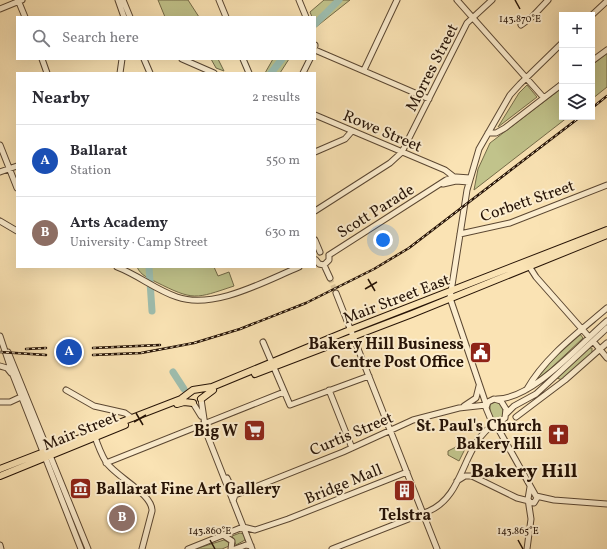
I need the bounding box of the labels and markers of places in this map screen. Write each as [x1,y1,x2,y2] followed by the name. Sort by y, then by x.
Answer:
[309,334,464,374] place label: Bakery Hill Business Centre Post Office
[56,337,82,367] pin: A
[467,339,493,365] public building icon: Bakery Hill Business Centre Post Office
[416,416,543,456] place label: St. Paul's Church Bakery Hill
[241,417,267,443] supermarket icon: Big W
[194,421,238,443] place label: Big W
[545,421,571,447] church icon: St. Paul's Church Bakery Hill
[68,475,94,501] museum icon: Ballarat Fine Art Gallery
[392,477,418,503] building icon: Telstra
[96,479,281,501] place label: Ballarat Fine Art Gallery
[109,503,135,533] pin: B
[379,505,431,527] place label: Telstra

